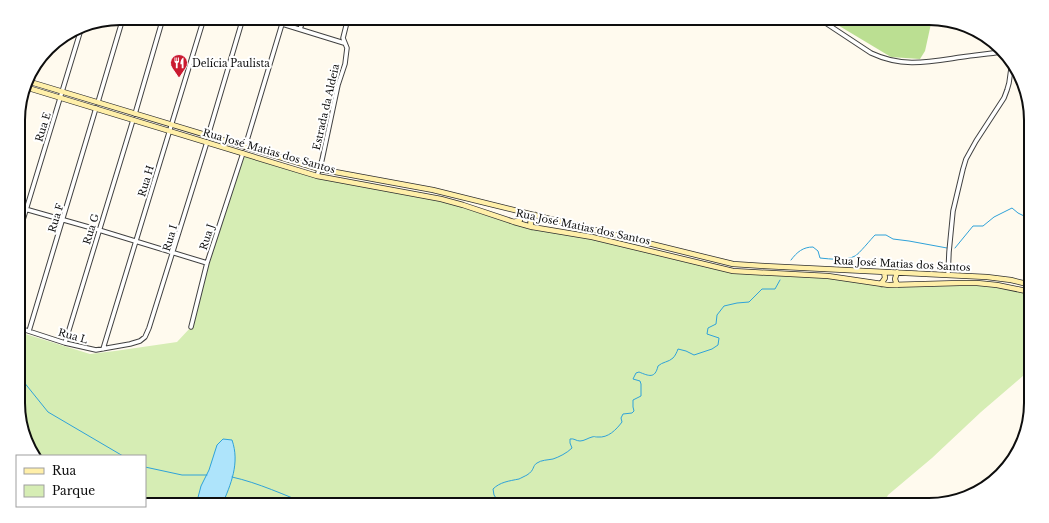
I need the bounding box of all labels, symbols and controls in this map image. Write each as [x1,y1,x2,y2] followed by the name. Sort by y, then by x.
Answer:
[169,53,189,78] restaurant icon: Delícia Paulista
[192,57,270,70] place label: Delícia Paulista
[310,62,342,151] street label: Estrada da Aldeia
[32,111,54,143] street label: Rua E
[201,126,337,176] street label: Rua José Matias dos Santos
[135,164,157,198] street label: Rua H
[45,202,67,234] street label: Rua F
[515,206,652,248] street label: Rua José Matias dos Santos
[80,212,102,246] street label: Rua G
[197,222,217,252] street label: Rua J
[160,223,180,253] street label: Rua I
[833,254,971,274] street label: Rua José Matias dos Santos
[57,326,90,347] street label: Rua L
[16,455,146,507] legend
[52,463,76,478] text: Rua
[52,483,95,498] text: Parque

